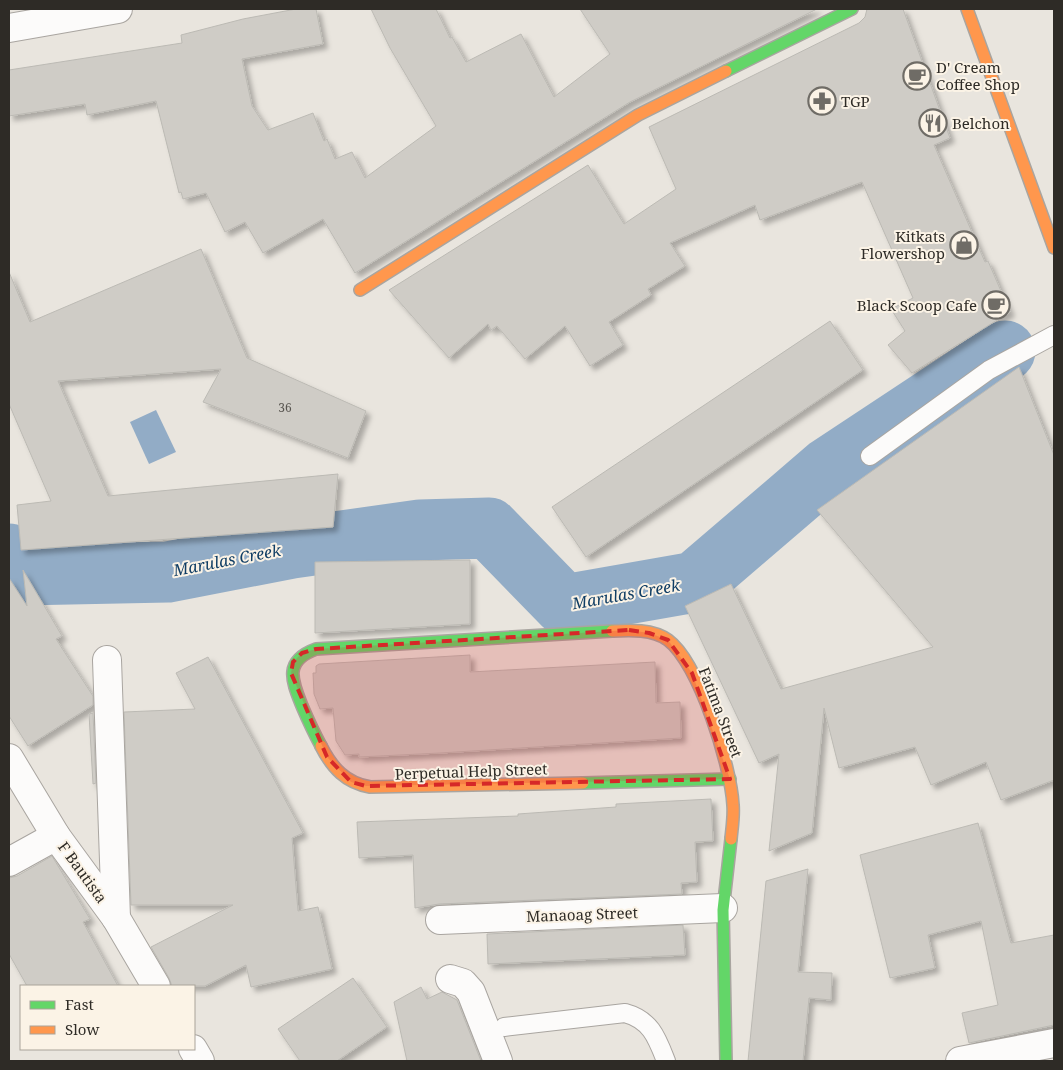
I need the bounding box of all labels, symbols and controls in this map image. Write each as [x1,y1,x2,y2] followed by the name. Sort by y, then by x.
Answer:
[936,57,1020,94] place label: D' Cream Coffee Shop
[902,61,932,91] cafe icon: D' Cream Coffee Shop
[807,86,837,116] pharmacy icon: TGP
[841,91,870,111] place label: TGP
[918,108,948,138] restaurant icon: Belchon
[952,113,1010,133] place label: Belchon
[861,226,945,263] place label: Kitkats Flowershop
[949,230,979,260] shop icon: Kitkats Flowershop
[981,290,1011,320] cafe icon: Black Scoop Cafe
[857,295,977,315] place label: Black Scoop Cafe
[278,399,292,416] house number: 36
[170,539,284,581] water label: Marulas Creek
[569,574,683,614] water label: Marulas Creek
[695,664,747,760] street label: Fatima Street
[394,758,548,784] street label: Perpetual Help Street
[54,837,112,907] street label: F Bautista
[526,902,638,926] street label: Manaoag Street
[20,985,195,1050] legend
[65,994,94,1014] text: Fast
[65,1019,99,1039] text: Slow

